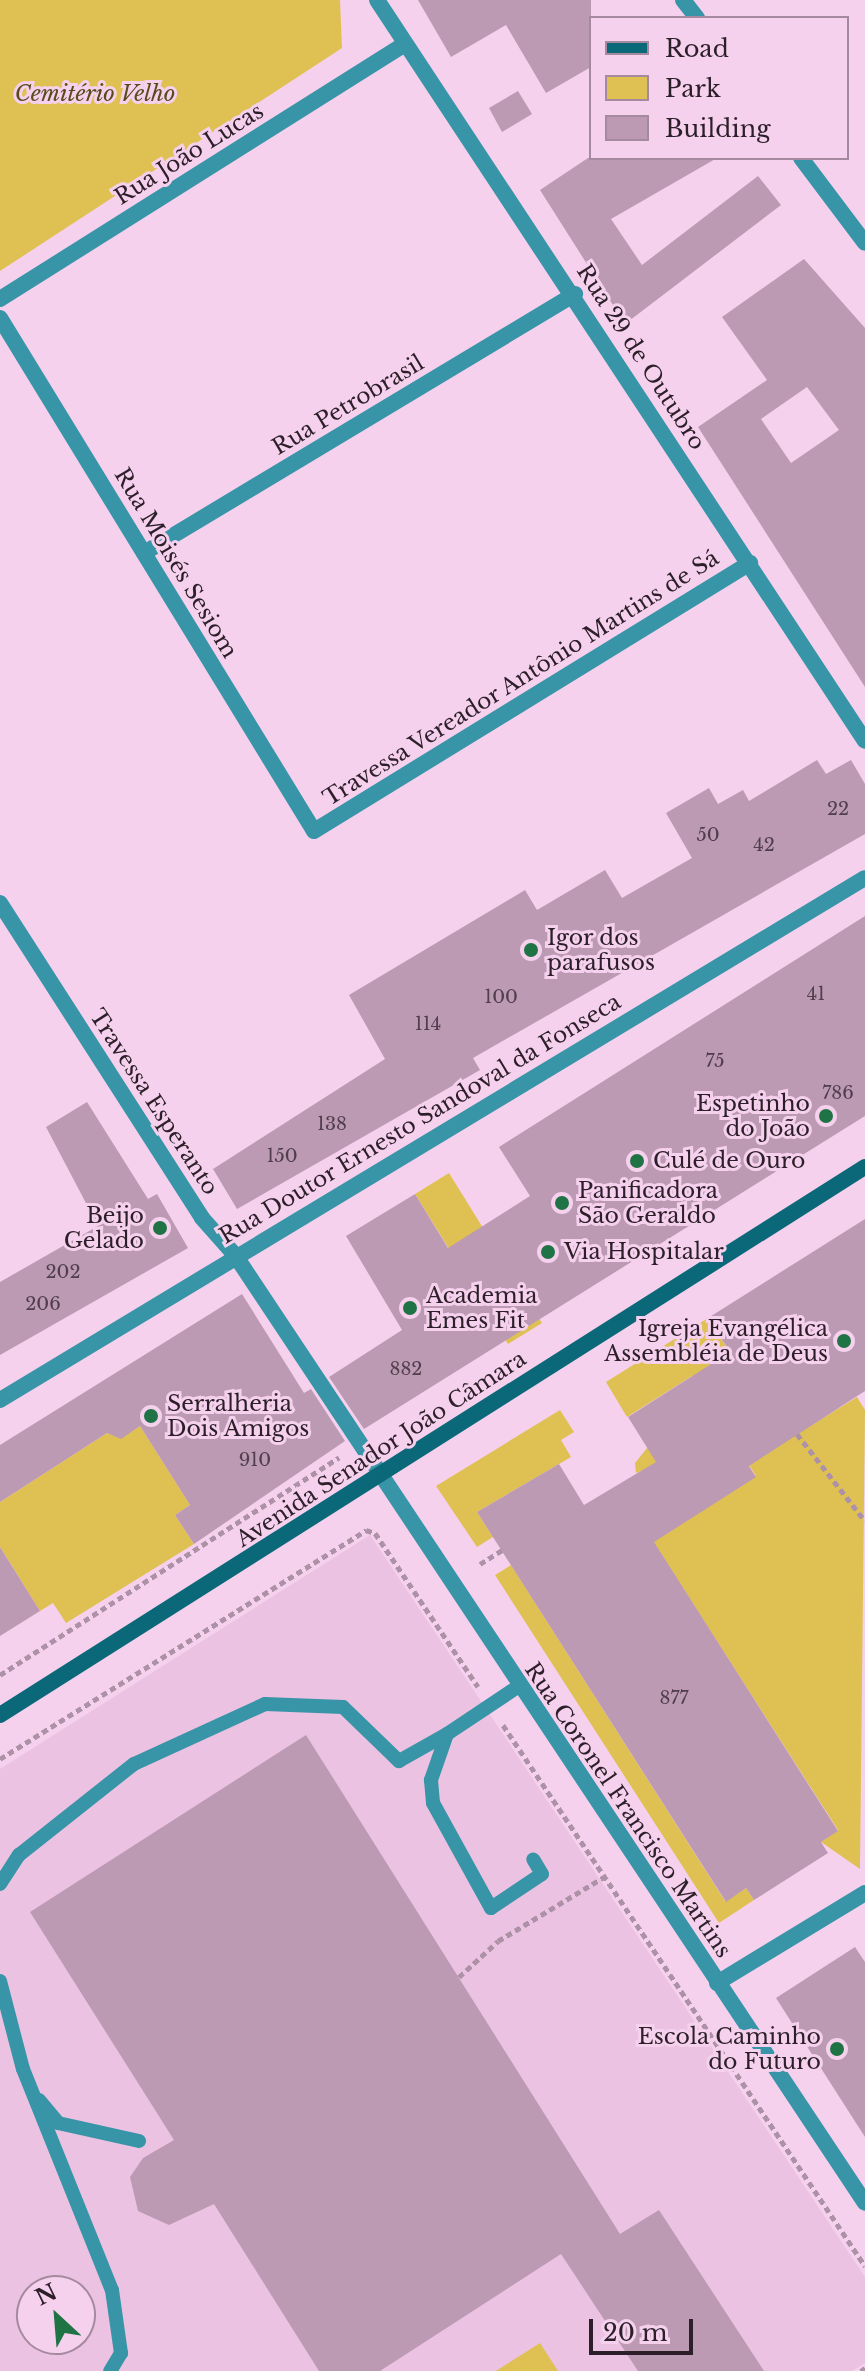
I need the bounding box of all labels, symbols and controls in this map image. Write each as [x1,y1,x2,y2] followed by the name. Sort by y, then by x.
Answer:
[589,16,849,160] legend
[665,34,729,63] text: Road
[665,74,721,103] text: Park
[15,81,175,107] park label: Cemitério Velho
[110,98,268,210] street label: Rua João Lucas
[665,114,771,143] text: Building
[571,259,711,455] street label: Rua 29 de Outubro
[267,349,429,461] street label: Rua Petrobrasil
[109,463,243,663] street label: Rua Moisés Sesiom
[317,544,725,812] street label: Travessa Vereador Antônio Martins de Sá
[827,798,849,820] house number: 22
[696,824,720,846] house number: 50
[753,834,775,856] house number: 42
[547,924,655,976] place label: Igor dos parafusos
[522,941,540,959] marker: Igor dos parafusos
[807,983,825,1005] house number: 41
[484,986,518,1008] house number: 100
[214,988,626,1250] street label: Rua Doutor Ernesto Sandoval da Fonseca
[84,1004,224,1200] street label: Travessa Esperanto
[415,1013,441,1035] house number: 114
[705,1050,725,1072] house number: 75
[822,1082,854,1104] house number: 786
[696,1090,810,1142] place label: Espetinho do João
[817,1107,835,1125] marker: Espetinho do João
[317,1113,347,1135] house number: 138
[266,1145,298,1167] house number: 150
[653,1148,805,1174] place label: Culé de Ouro
[628,1152,646,1170] marker: Culé de Ouro
[578,1177,718,1228] place label: Panificadora São Geraldo
[553,1194,571,1212] marker: Panificadora São Geraldo
[64,1202,144,1254] place label: Beijo Gelado
[151,1219,169,1237] marker: Beijo Gelado
[564,1239,724,1265] place label: Via Hospitalar
[539,1243,557,1261] marker: Via Hospitalar
[45,1261,81,1283] house number: 202
[426,1282,537,1334] place label: Academia Emes Fit
[25,1293,61,1315] house number: 206
[401,1299,419,1317] marker: Academia Emes Fit
[604,1315,828,1366] place label: Igreja Evangélica Assembléia de Deus
[835,1332,853,1350] marker: Igreja Evangélica Assembléia de Deus
[231,1345,531,1553] street label: Avenida Senador João Câmara
[390,1358,422,1380] house number: 882
[167,1390,310,1442] place label: Serralheria Dois Amigos
[142,1407,160,1425] marker: Serralheria Dois Amigos
[239,1449,271,1471] house number: 910
[519,1657,737,1963] street label: Rua Coronel Francisco Martins
[660,1687,688,1709] house number: 877
[638,2023,821,2074] place label: Escola Caminho do Futuro
[828,2040,846,2058] marker: Escola Caminho do Futuro
[16,2275,96,2355] north arrow
[31,2278,61,2311] text: N
[593,2303,697,2353] scale bar
[603,2318,668,2347] text: 20 m

